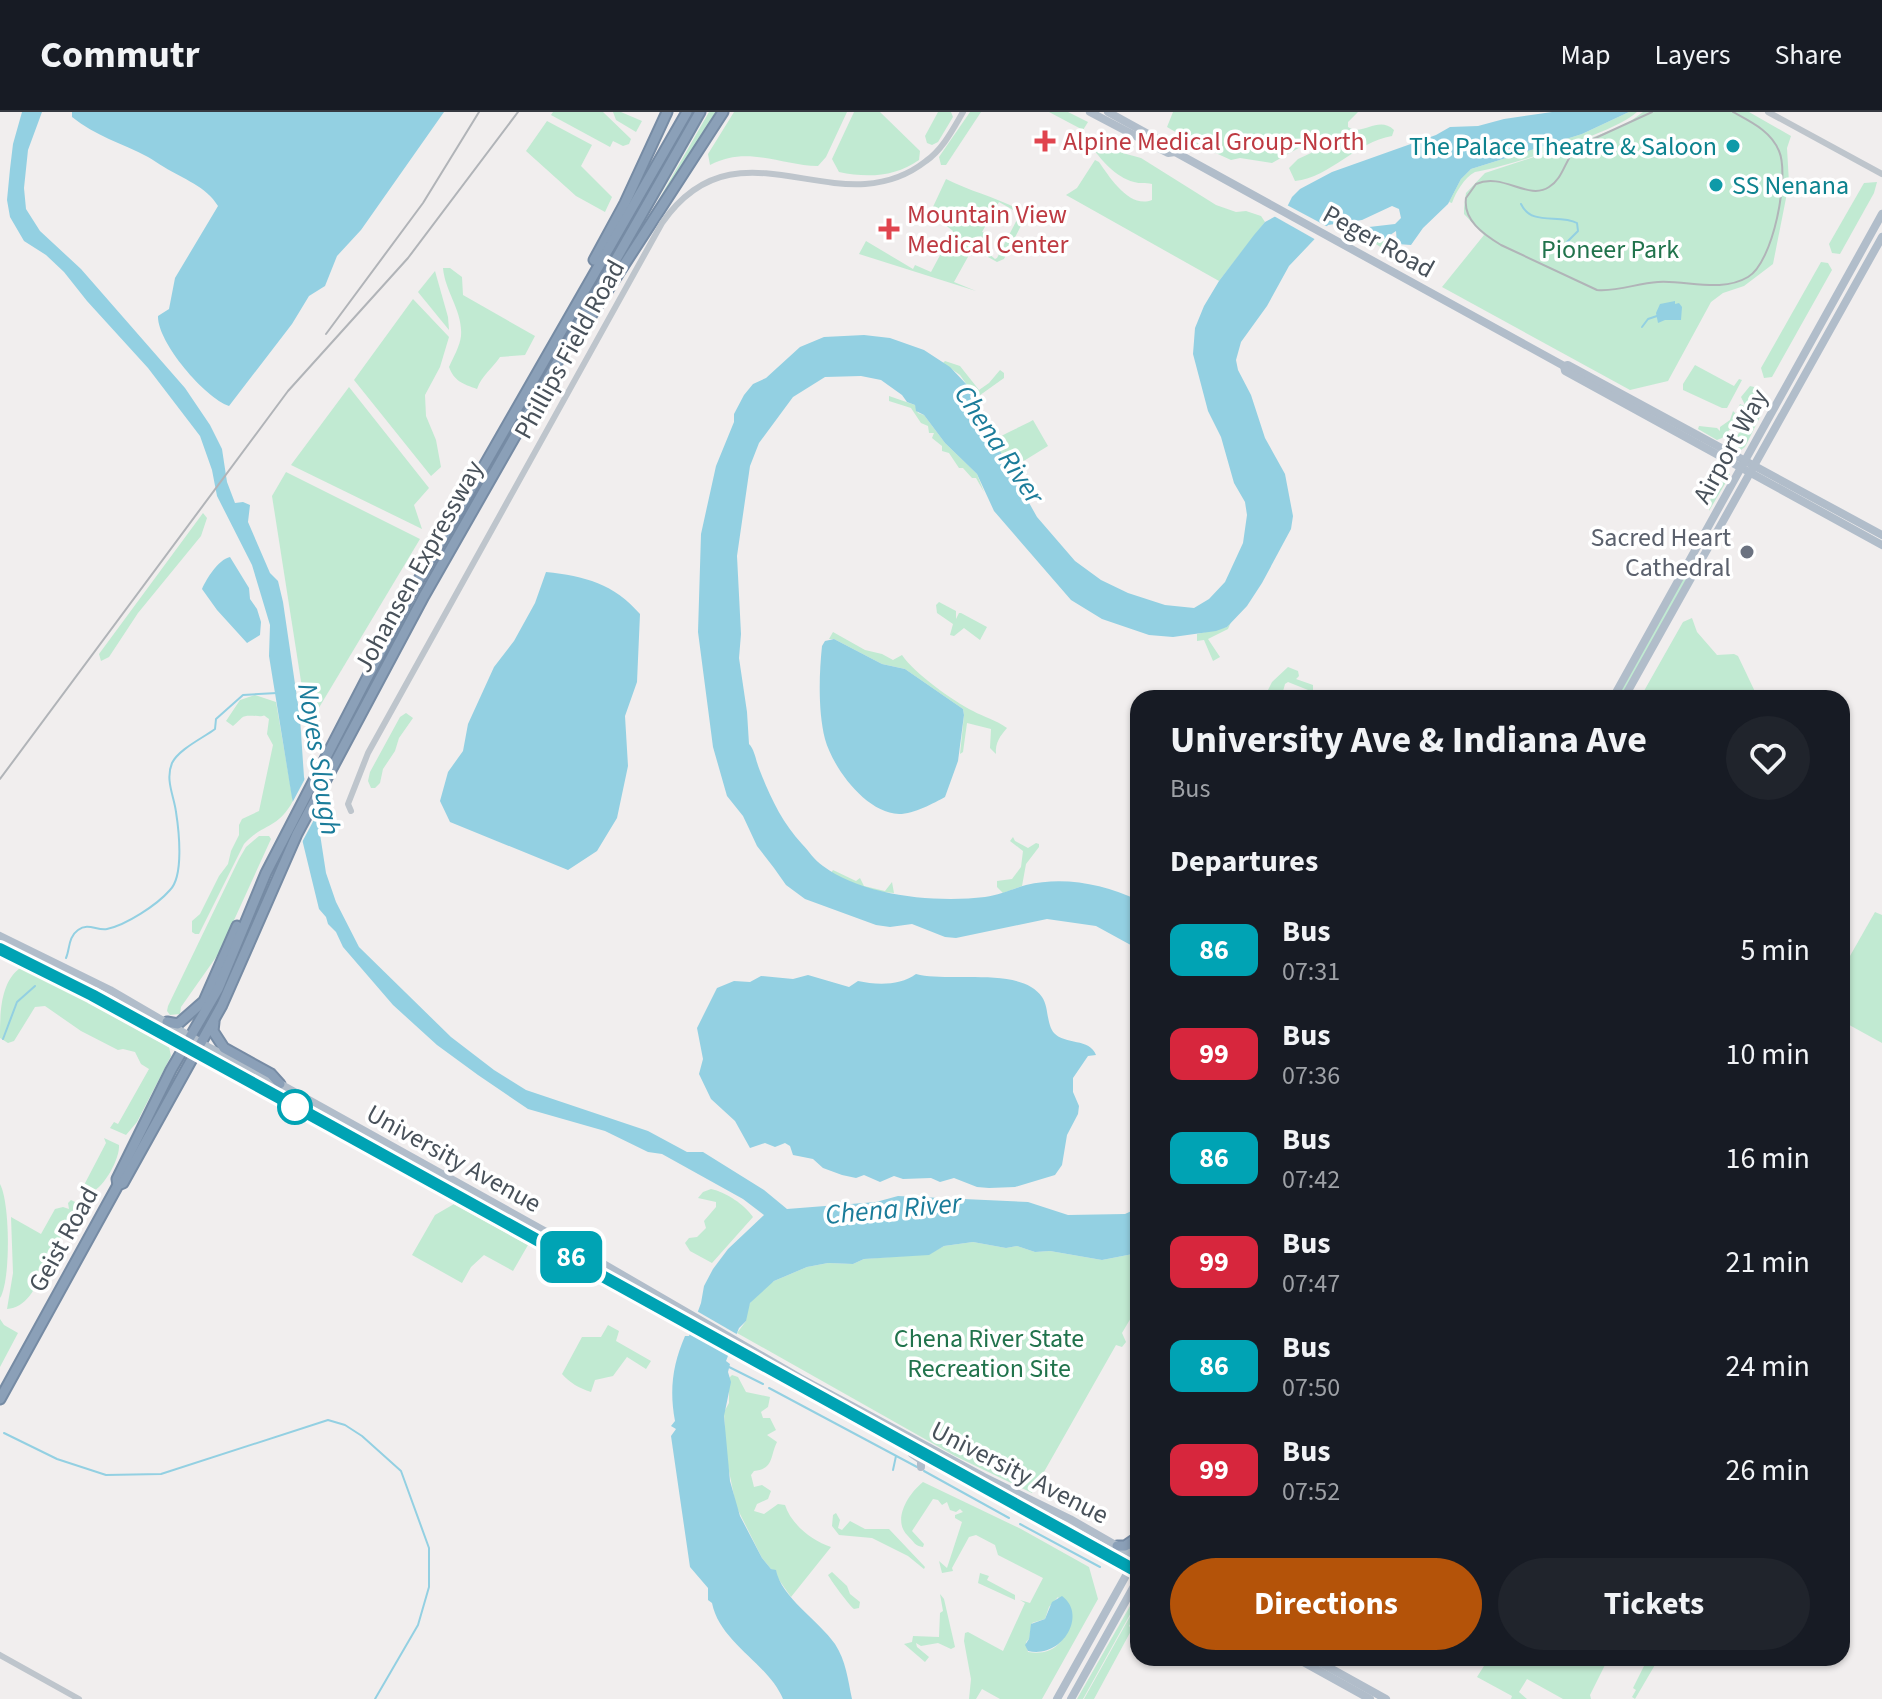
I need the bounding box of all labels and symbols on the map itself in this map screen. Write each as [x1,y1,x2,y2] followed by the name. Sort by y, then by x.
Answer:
[1063,123,1365,160] place label: Alpine Medical Group-North
[1409,128,1717,165] place label: The Palace Theatre & Saloon
[1034,130,1056,152] marker: Alpine Medical Group-North
[1724,137,1742,155] marker: The Palace Theatre & Saloon
[1732,167,1849,204] place label: SS Nenana
[1707,176,1725,194] marker: SS Nenana
[907,196,1069,263] place label: Mountain View Medical Center
[1316,196,1441,287] street label: Peger Road
[878,218,900,240] marker: Mountain View Medical Center
[1541,231,1679,268] park label: Pioneer Park
[505,253,634,445] street label: Phillips Field Road
[944,377,1055,513] water label: Chena River
[1684,382,1777,510] street label: Airport Way
[345,454,492,679] street label: Johansen Expressway
[1590,519,1731,586] place label: Sacred Heart Cathedral
[1738,543,1756,561] marker: Sacred Heart Cathedral
[287,680,351,838] water label: Noyes Slough
[278,1090,312,1124] unlabelled marker
[360,1095,548,1222] street label: University Avenue
[19,1180,108,1299] street label: Geist Road
[823,1183,964,1235] water label: Chena River
[535,1231,607,1283] line badge: 86
[894,1320,1084,1387] park label: Chena River State Recreation Site
[925,1412,1115,1533] street label: University Avenue

